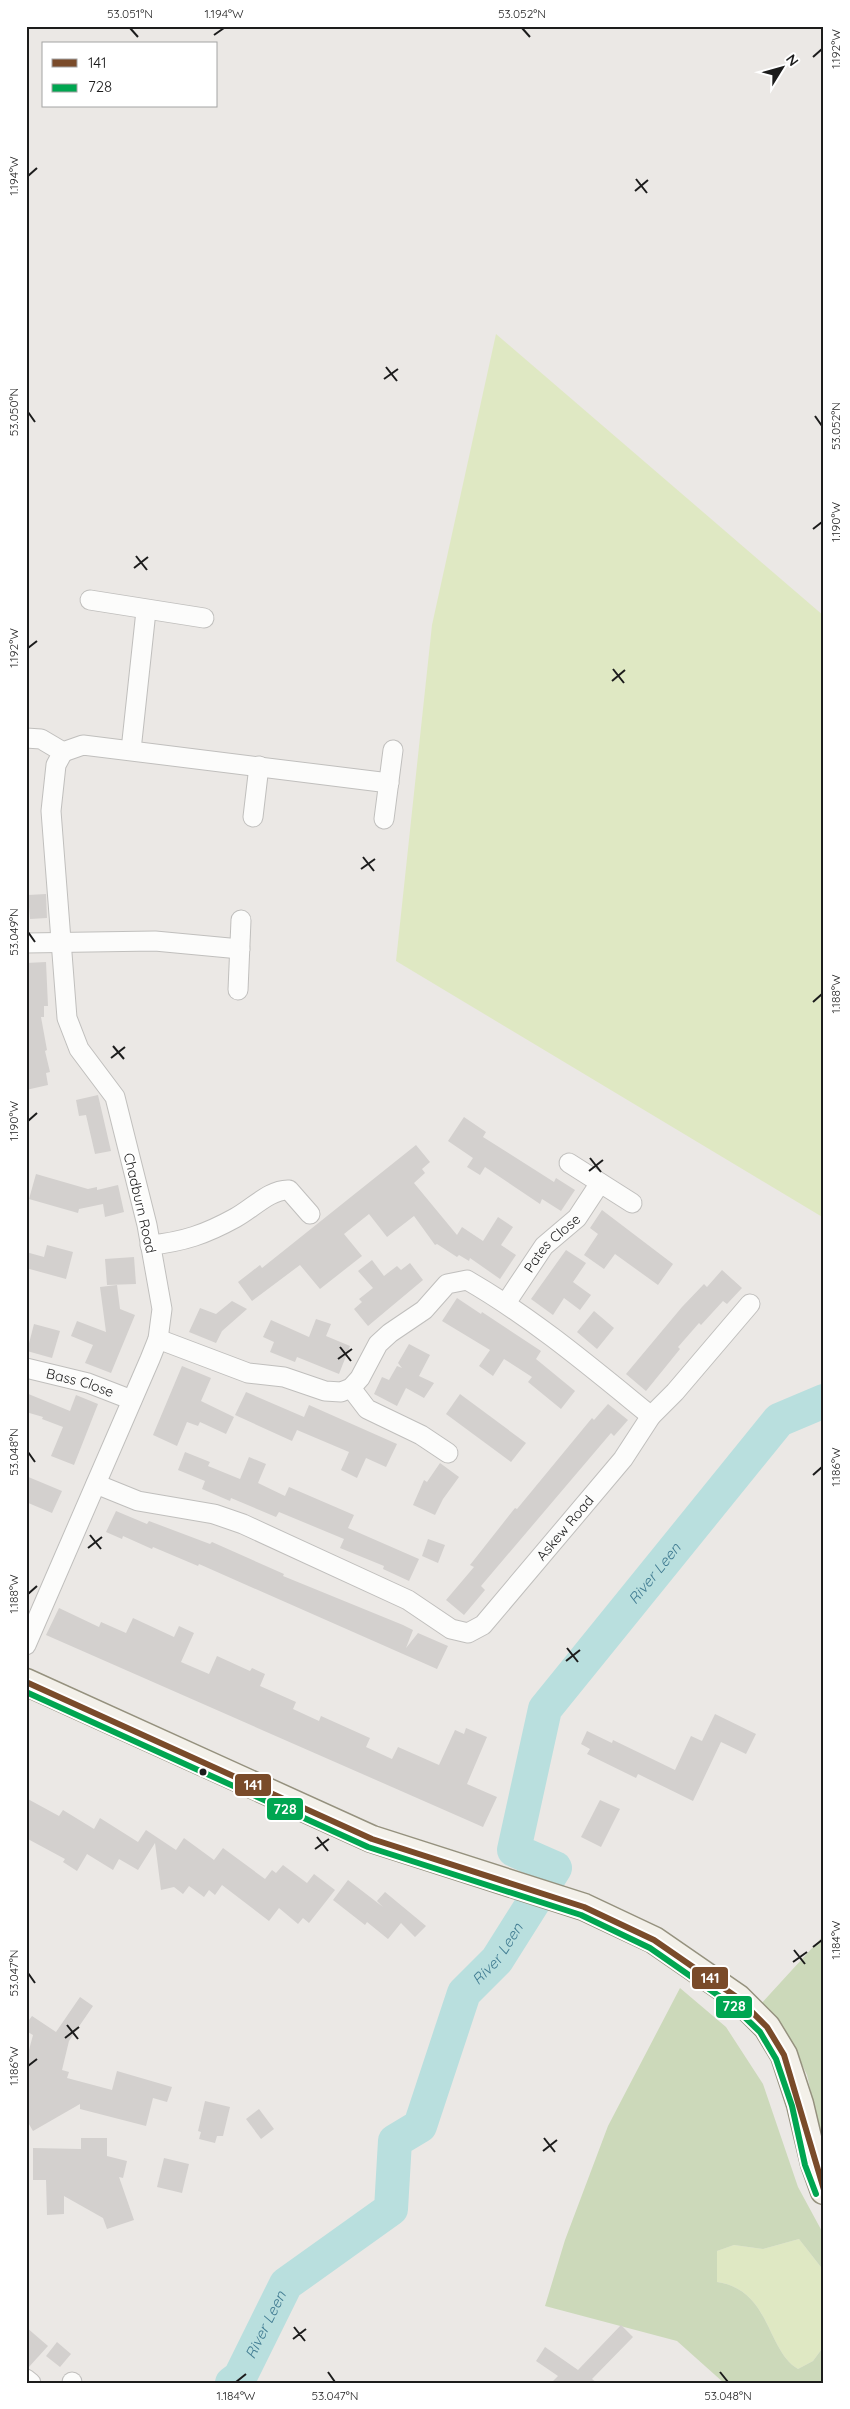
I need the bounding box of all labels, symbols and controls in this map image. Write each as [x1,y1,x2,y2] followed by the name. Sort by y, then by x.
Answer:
[107,6,153,21] text: 53.051°N
[204,6,244,21] text: 1.194°W
[498,6,546,21] text: 53.052°N
[828,29,843,69] text: 1.192°W
[42,42,218,108] legend
[758,42,808,92] north arrow
[782,51,803,70] text: N
[88,53,107,72] text: 141
[88,77,112,96] text: 728
[6,156,21,196] text: 1.194°W
[6,388,21,436] text: 53.050°N
[828,402,843,450] text: 53.052°N
[828,502,843,542] text: 1.190°W
[6,628,21,668] text: 1.192°W
[6,908,21,956] text: 53.049°N
[828,974,843,1014] text: 1.188°W
[6,1101,21,1141] text: 1.190°W
[120,1151,160,1255] street label: Chadburn Road
[520,1210,584,1276] street label: Pates Close
[44,1364,117,1401] street label: Bass Close
[6,1428,21,1476] text: 53.048°N
[828,1447,843,1487] text: 1.186°W
[532,1492,597,1564] street label: Askew Road
[624,1539,685,1608] water label: River Leen
[6,1574,21,1614] text: 1.188°W
[198,1767,208,1777] unlabelled marker
[234,1773,272,1797] line badge: 141
[244,1776,262,1794] text: 141
[266,1797,304,1821] line badge: 728
[273,1800,297,1818] text: 728
[468,1919,527,1989] water label: River Leen
[828,1920,843,1959] text: 1.184°W
[6,1950,21,1996] text: 53.047°N
[691,1966,729,1990] line badge: 141
[701,1969,719,1987] text: 141
[715,1995,753,2019] line badge: 728
[722,1997,746,2015] text: 728
[6,2046,21,2086] text: 1.186°W
[241,2287,290,2362] water label: River Leen
[217,2388,256,2403] text: 1.184°W
[312,2388,358,2403] text: 53.047°N
[704,2388,752,2403] text: 53.048°N

